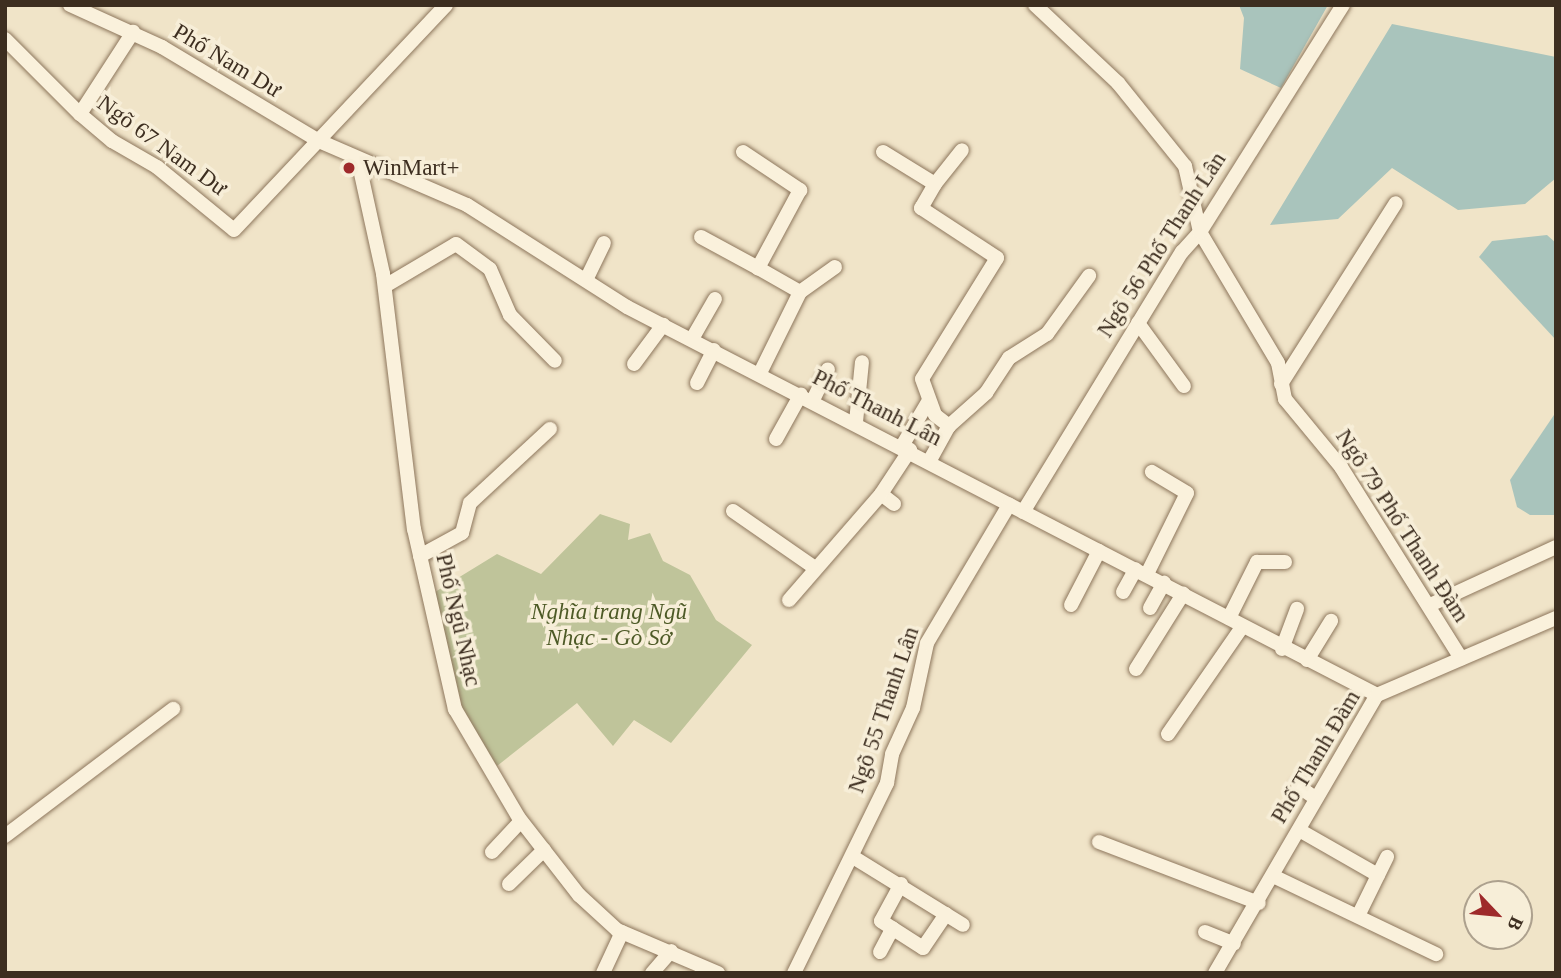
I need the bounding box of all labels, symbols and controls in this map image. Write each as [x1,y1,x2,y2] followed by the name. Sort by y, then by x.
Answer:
[168,18,286,104] street label: Phố Nam Dư
[92,90,232,202] street label: Ngõ 67 Nam Dư
[1092,147,1232,343] street label: Ngõ 56 Phố Thanh Lân
[363,154,459,182] place label: WinMart+
[341,160,357,176] marker: WinMart+
[808,364,946,452] street label: Phố Thanh Lân
[1329,424,1475,628] street label: Ngõ 79 Phố Thanh Đàm
[429,551,487,689] street label: Phố Ngũ Nhạc
[531,598,687,652] park label: Nghĩa trang Ngũ Nhạc - Gò Sở
[843,623,925,797] street label: Ngõ 55 Thanh Lân
[1265,685,1367,829] street label: Phố Thanh Đàm
[1463,880,1533,950] north arrow
[1503,913,1528,934] text: B

